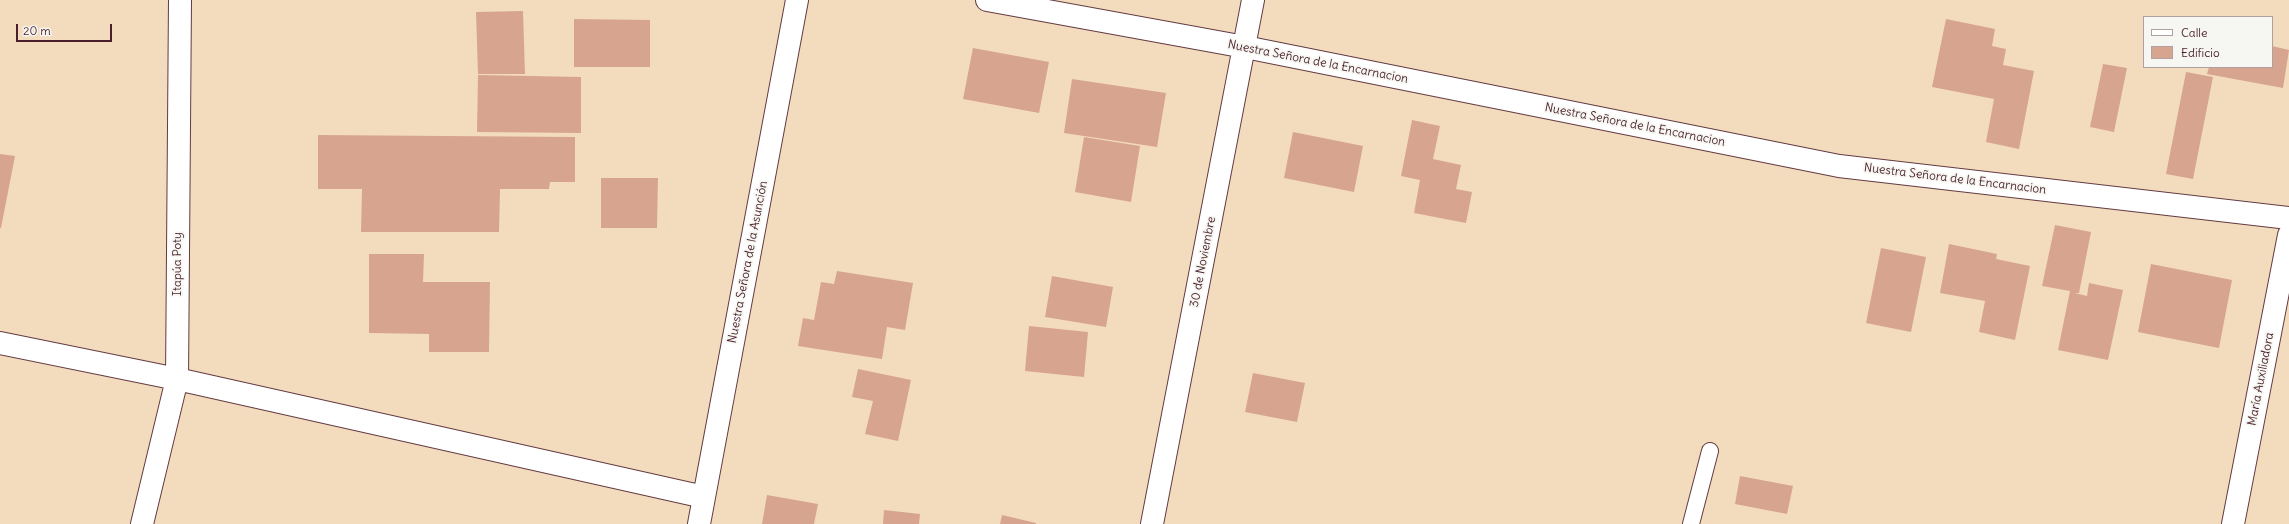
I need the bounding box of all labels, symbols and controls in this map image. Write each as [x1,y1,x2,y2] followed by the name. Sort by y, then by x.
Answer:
[18,16,114,42] scale bar
[2143,16,2273,68] legend
[23,23,51,38] text: 20 m
[2181,25,2208,40] text: Calle
[1227,37,1409,87] street label: Nuestra Señora de la Encarnacion
[2181,45,2220,60] text: Edificio
[1544,100,1726,150] street label: Nuestra Señora de la Encarnacion
[1863,161,2047,197] street label: Nuestra Señora de la Encarnacion
[725,180,771,344] street label: Nuestra Señora de la Asunción
[1187,215,1219,309] street label: 30 de Noviembre
[171,232,185,296] street label: Itapúa Poty
[2245,331,2277,427] street label: María Auxiliadora

